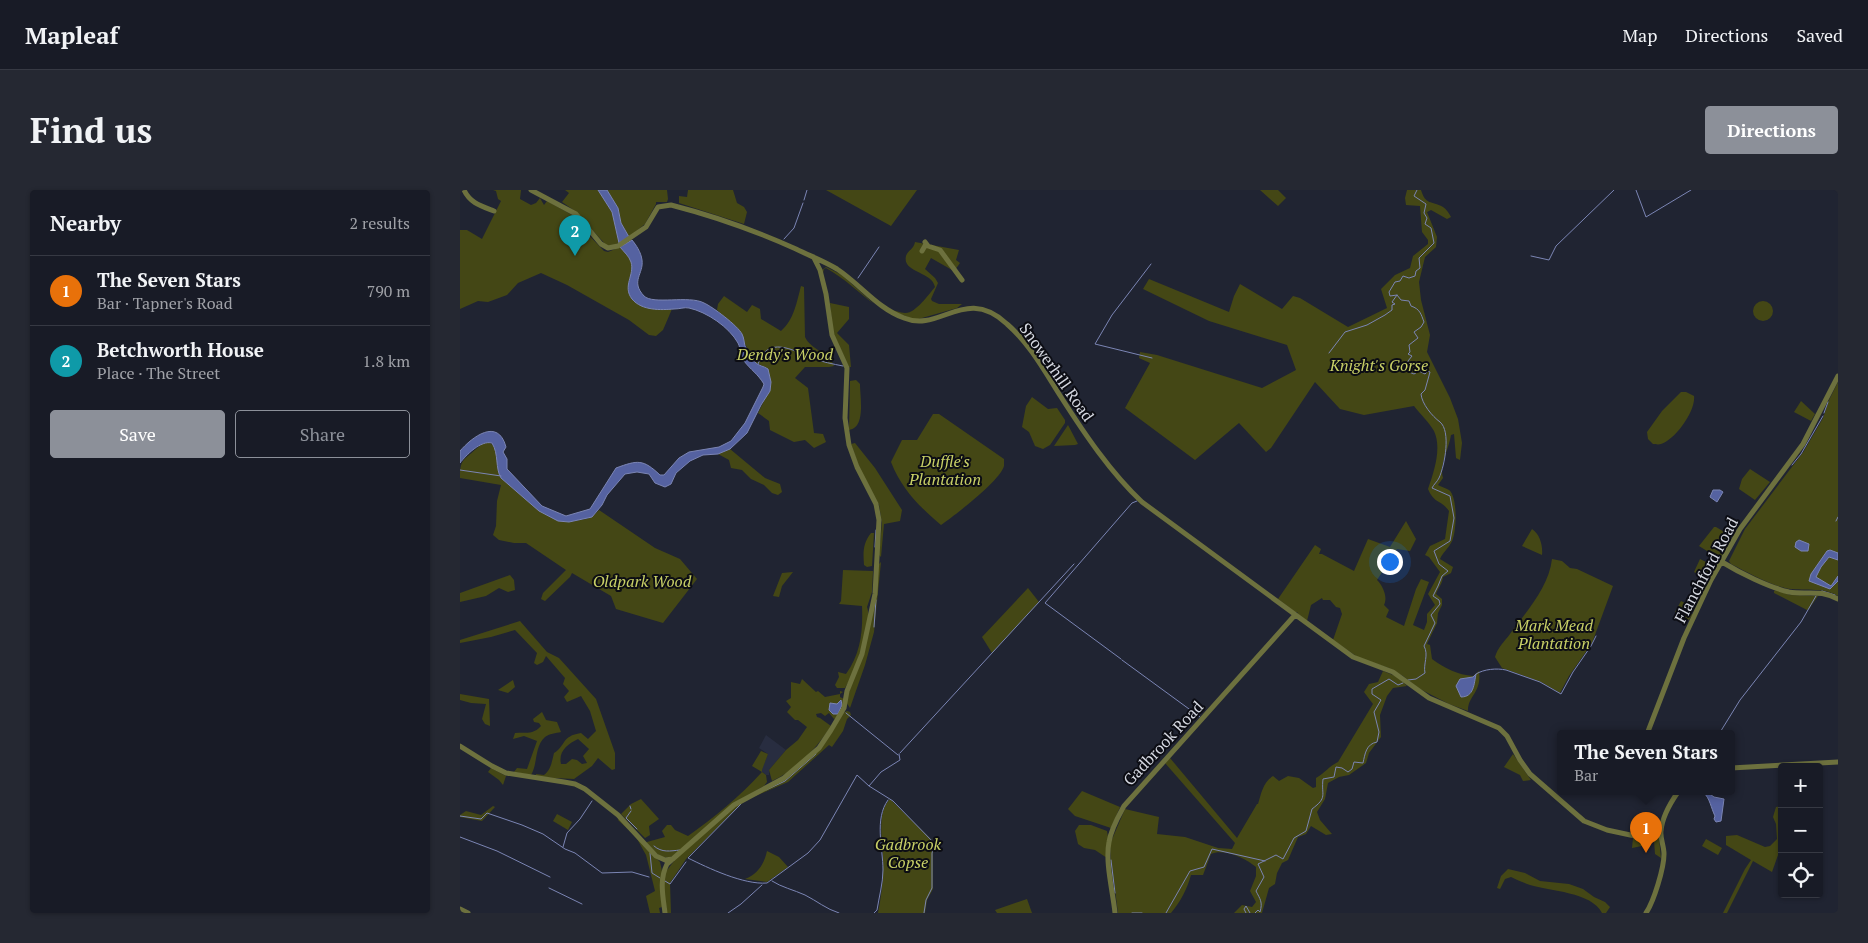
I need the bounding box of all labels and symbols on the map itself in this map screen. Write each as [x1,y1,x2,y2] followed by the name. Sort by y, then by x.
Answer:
[559,215,591,256] pin: 2
[1015,318,1099,426] street label: Snowerhill Road
[736,343,834,365] park label: Dendy's Wood
[1329,354,1428,376] park label: Knight's Gorse
[908,450,981,490] park label: Duffle's Plantation
[1669,513,1743,627] street label: Flanchford Road
[1377,549,1403,575] your location
[593,570,692,592] park label: Oldpark Wood
[1514,614,1593,654] park label: Mark Mead Plantation
[1118,696,1208,790] street label: Gadbrook Road
[1630,812,1662,853] pin: 1
[875,833,942,873] park label: Gadbrook Copse

